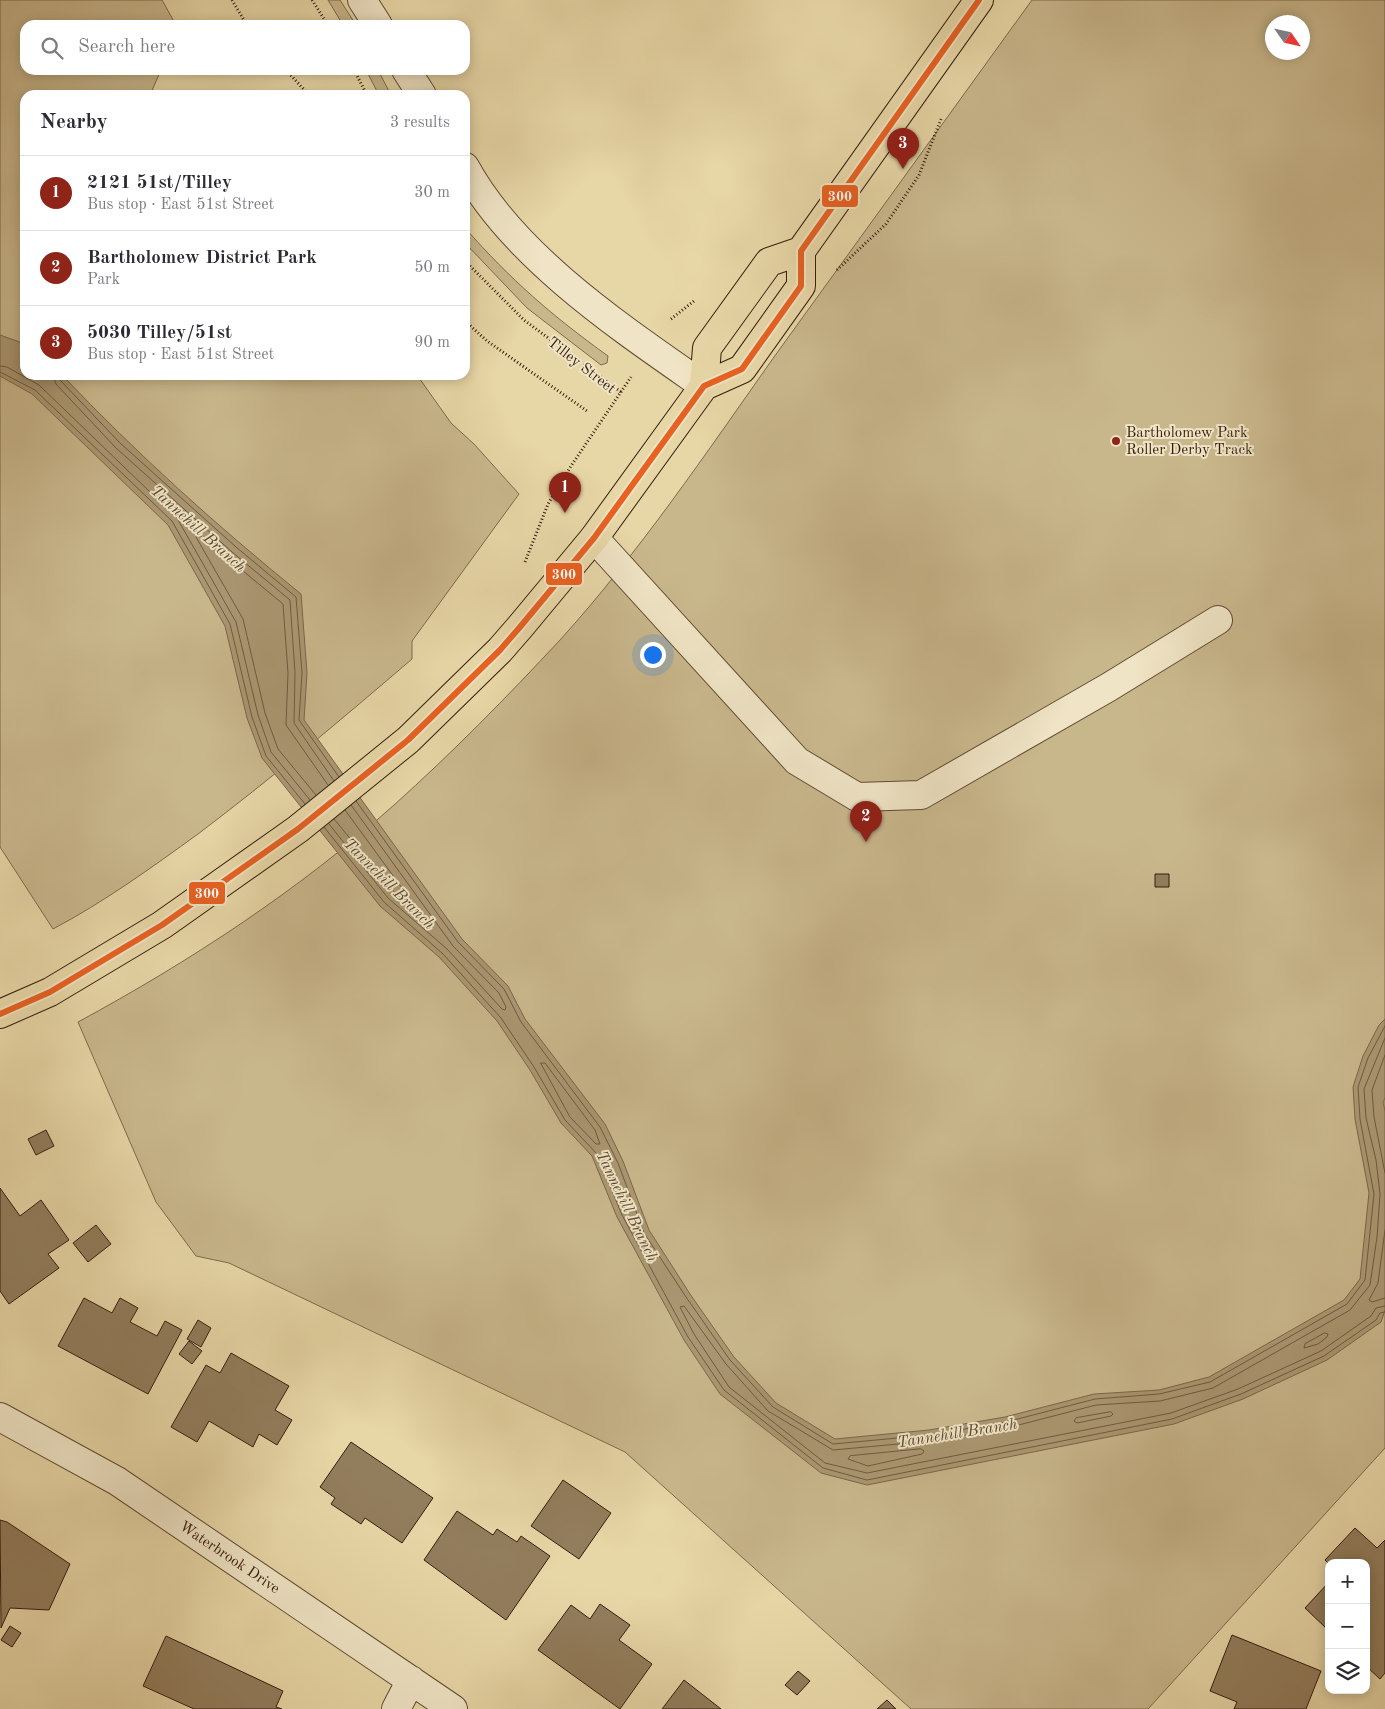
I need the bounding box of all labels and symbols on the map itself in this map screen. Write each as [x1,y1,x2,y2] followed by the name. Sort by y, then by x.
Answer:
[1265,15,1310,60] north arrow
[887,128,919,169] pin: 3
[821,184,859,208] line badge: 300
[828,190,852,204] text: 300
[544,335,618,397] street label: Tilley Street
[1126,426,1253,458] place label: Bartholomew Park Roller Derby Track
[1110,435,1122,447] marker: Bartholomew Park Roller Derby Track
[549,472,581,513] pin: 1
[147,483,248,576] water label: Tannehill Branch
[545,562,583,586] line badge: 300
[552,568,576,582] text: 300
[640,642,666,668] your location
[850,801,882,842] pin: 2
[340,836,437,933] water label: Tannehill Branch
[188,881,226,905] line badge: 300
[195,887,219,901] text: 300
[592,1149,660,1265] water label: Tannehill Branch
[896,1417,1019,1451] water label: Tannehill Branch
[176,1519,282,1597] street label: Waterbrook Drive

